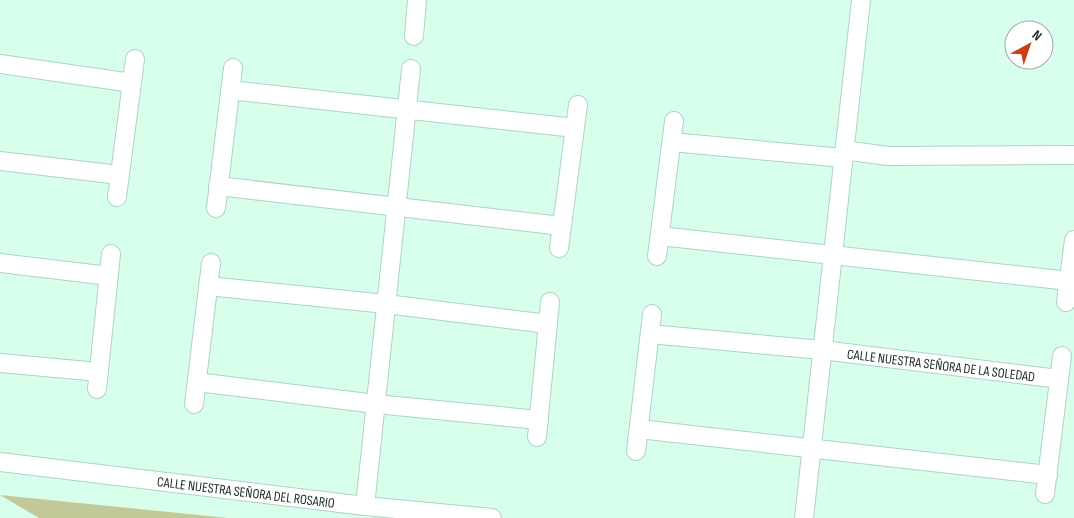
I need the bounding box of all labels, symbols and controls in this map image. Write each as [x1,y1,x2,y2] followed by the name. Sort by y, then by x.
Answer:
[1004,20,1054,70] north arrow
[1029,27,1045,44] text: N
[846,346,1036,385] street label: CALLE NUESTRA SEÑORA DE LA SOLEDAD
[156,473,336,512] street label: CALLE NUESTRA SEÑORA DEL ROSARIO

